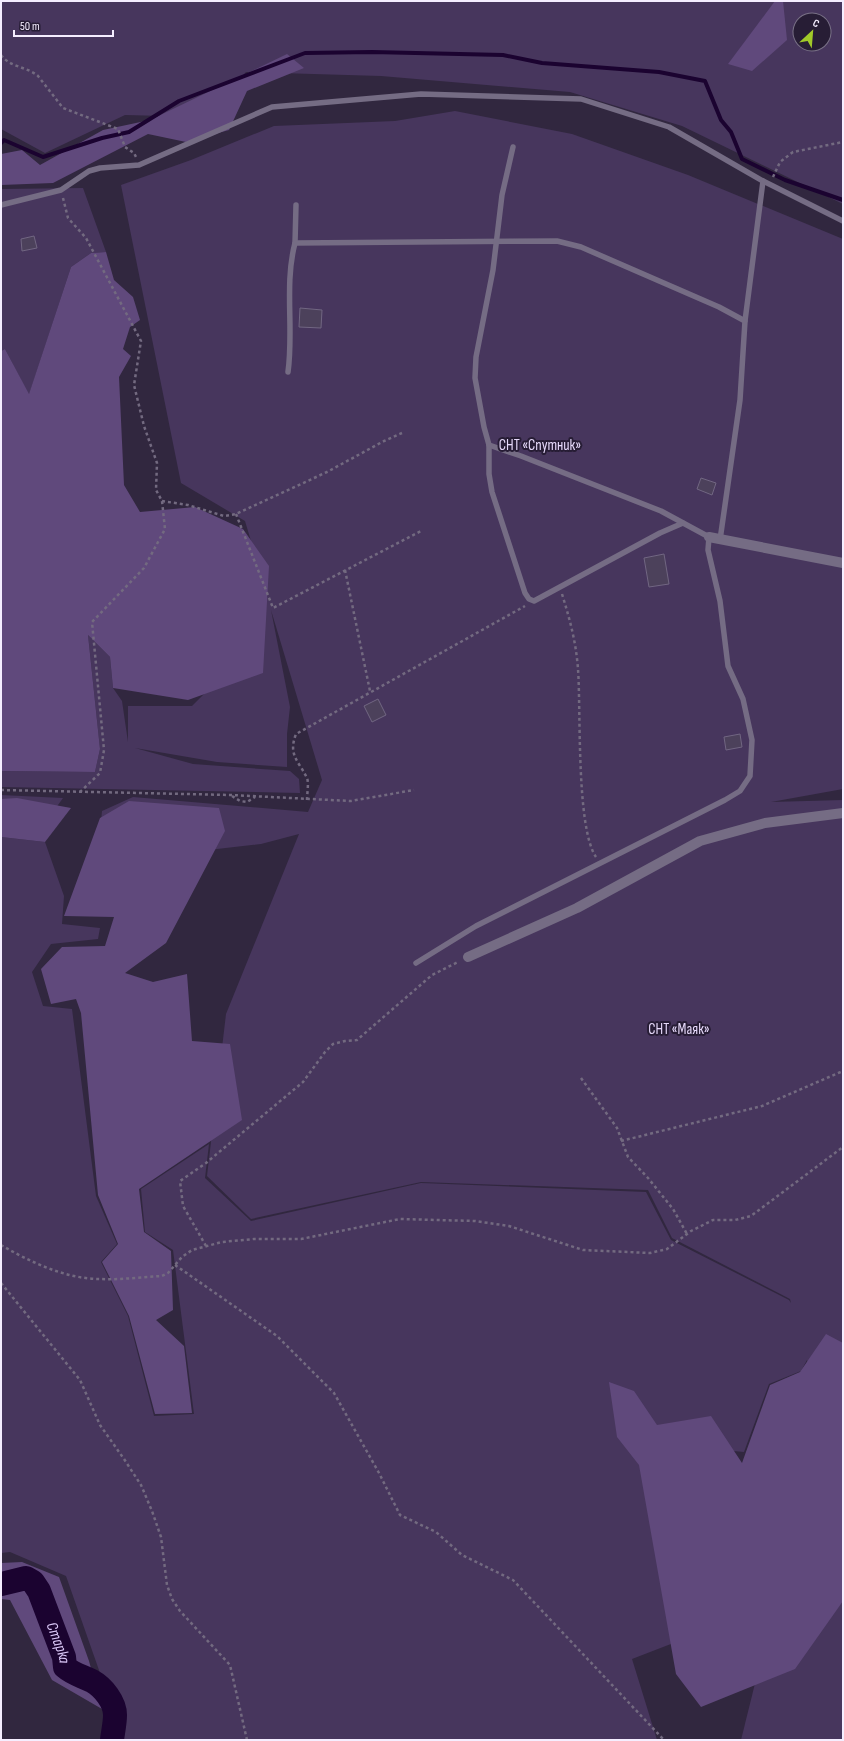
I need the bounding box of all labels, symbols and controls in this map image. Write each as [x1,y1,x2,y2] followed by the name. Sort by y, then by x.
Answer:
[14,12,113,38] scale bar
[792,12,832,52] north arrow
[811,16,822,31] text: С
[20,19,40,34] text: 50 m
[499,436,581,455] park label: СНТ «Спутник»
[648,1020,710,1039] park label: СНТ «Маяк»
[42,1619,74,1665] water label: Старка

